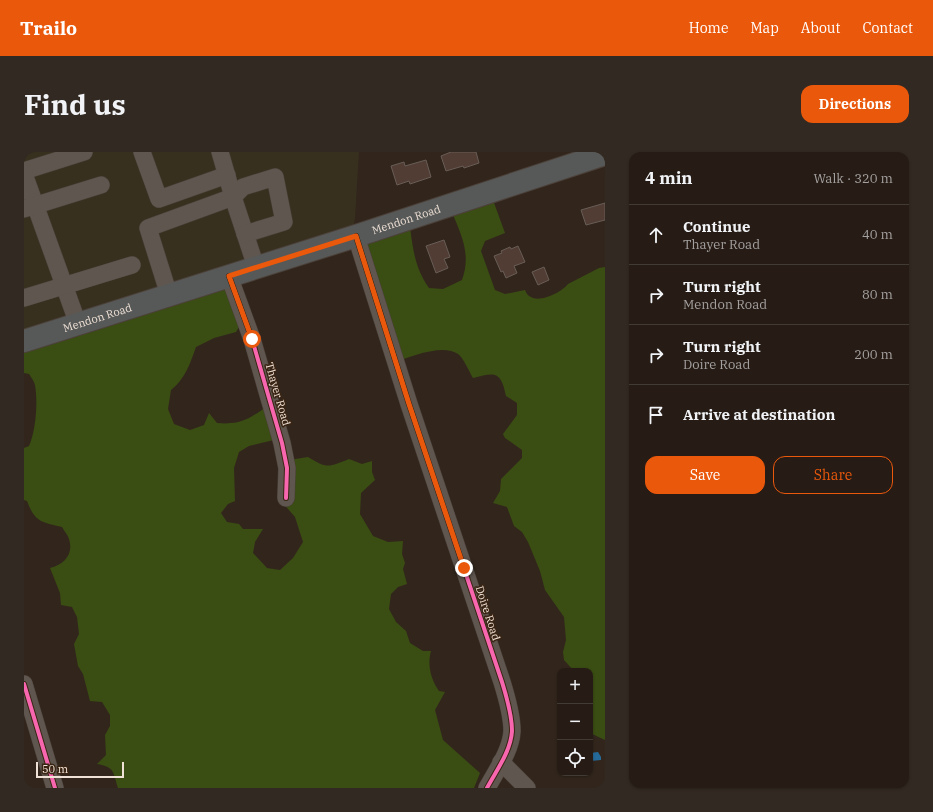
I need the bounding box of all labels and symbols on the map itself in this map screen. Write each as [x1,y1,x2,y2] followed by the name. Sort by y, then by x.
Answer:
[370,202,442,237] street label: Mendon Road
[61,300,134,335] street label: Mendon Road
[243,330,261,348] route start
[262,361,294,428] street label: Thayer Road
[455,559,473,577] route end
[473,584,504,643] street label: Doire Road
[36,760,124,779] scale bar

